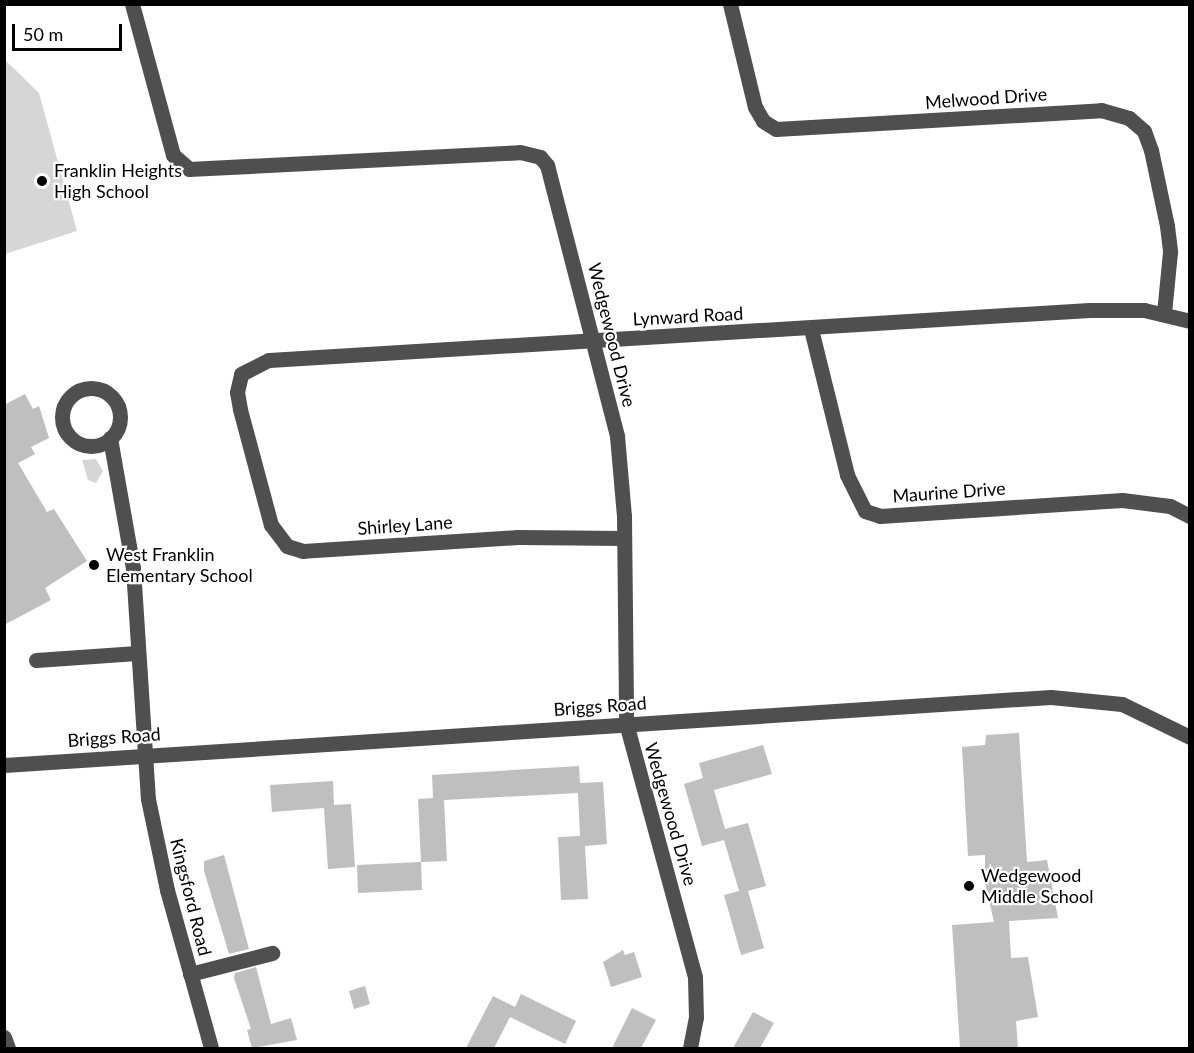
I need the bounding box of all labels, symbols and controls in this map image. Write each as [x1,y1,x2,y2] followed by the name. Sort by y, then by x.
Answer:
[15,12,124,50] scale bar
[23,23,63,45] text: 50 m
[924,83,1048,113] street label: Melwood Drive
[54,160,182,202] place label: Franklin Heights High School
[35,174,49,188] marker: Franklin Heights High School
[584,261,640,409] street label: Wedgewood Drive
[632,302,744,330] street label: Lynward Road
[892,477,1006,507] street label: Maurine Drive
[357,511,453,539] street label: Shirley Lane
[106,544,253,586] place label: West Franklin Elementary School
[87,558,101,572] marker: West Franklin Elementary School
[553,692,647,720] street label: Briggs Road
[67,723,161,751] street label: Briggs Road
[640,740,702,888] street label: Wedgewood Drive
[166,836,216,958] street label: Kingsford Road
[981,865,1093,908] place label: Wedgewood Middle School
[962,879,976,893] marker: Wedgewood Middle School

